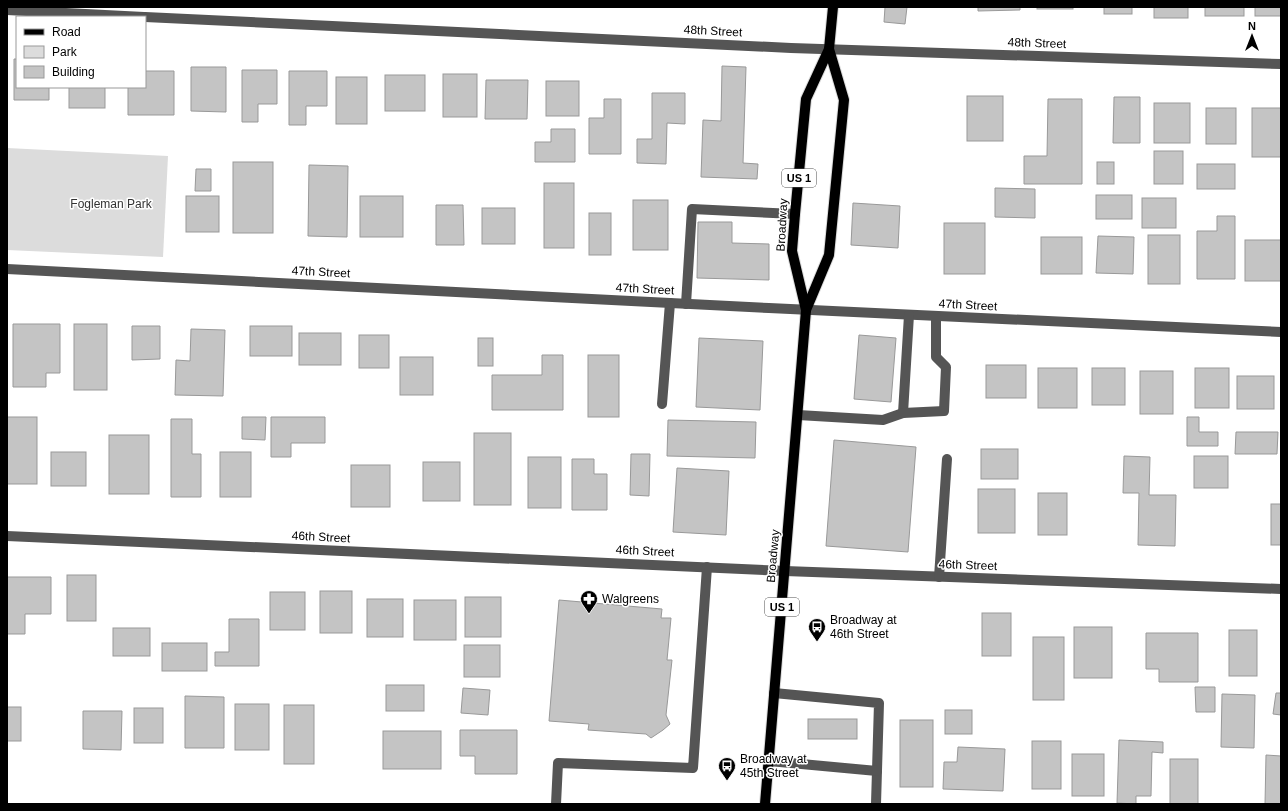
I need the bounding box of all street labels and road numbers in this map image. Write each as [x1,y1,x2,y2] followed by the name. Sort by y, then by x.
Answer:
[683,22,743,40] street label: 48th Street
[1007,35,1067,51] street label: 48th Street
[782,169,816,187] road number: US 1
[774,198,790,252] street label: Broadway
[291,263,351,281] street label: 47th Street
[615,280,675,298] street label: 47th Street
[938,296,998,314] street label: 47th Street
[291,528,351,546] street label: 46th Street
[764,529,782,583] street label: Broadway
[615,542,675,560] street label: 46th Street
[938,557,998,573] street label: 46th Street
[765,598,799,616] road number: US 1

